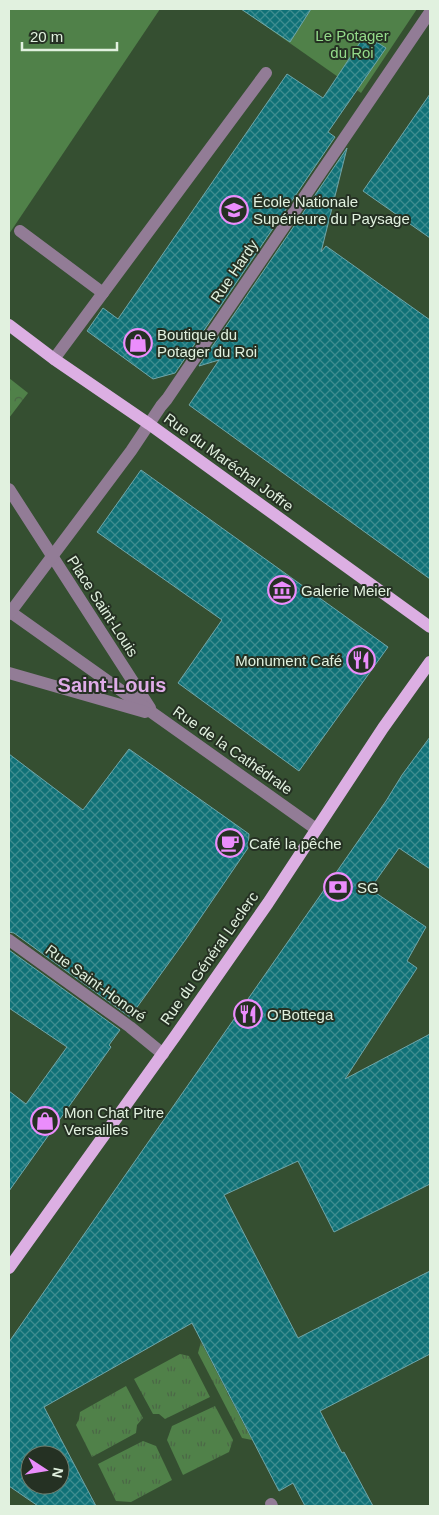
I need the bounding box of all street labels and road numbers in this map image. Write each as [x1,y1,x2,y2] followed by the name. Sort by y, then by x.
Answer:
[207,236,261,305] street label: Rue Hardy
[161,409,297,515] street label: Rue du Maréchal Joffre
[64,552,142,660] street label: Place Saint-Louis
[170,702,296,798] street label: Rue de la Cathédrale
[157,888,262,1028] street label: Rue du Général Leclerc
[42,941,150,1025] street label: Rue Saint-Honoré

